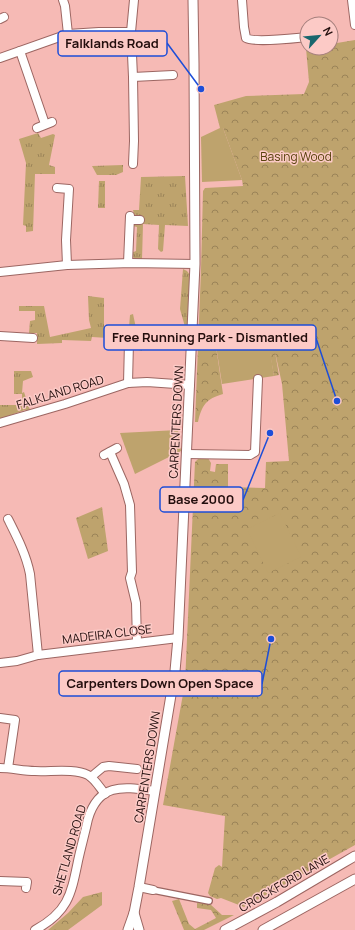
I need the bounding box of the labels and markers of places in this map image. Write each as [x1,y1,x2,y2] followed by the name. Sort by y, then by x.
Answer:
[58,31,167,56] callout: Falklands Road
[104,325,316,350] callout: Free Running Park - Dismantled
[160,487,243,512] callout: Base 2000
[59,671,262,696] callout: Carpenters Down Open Space

